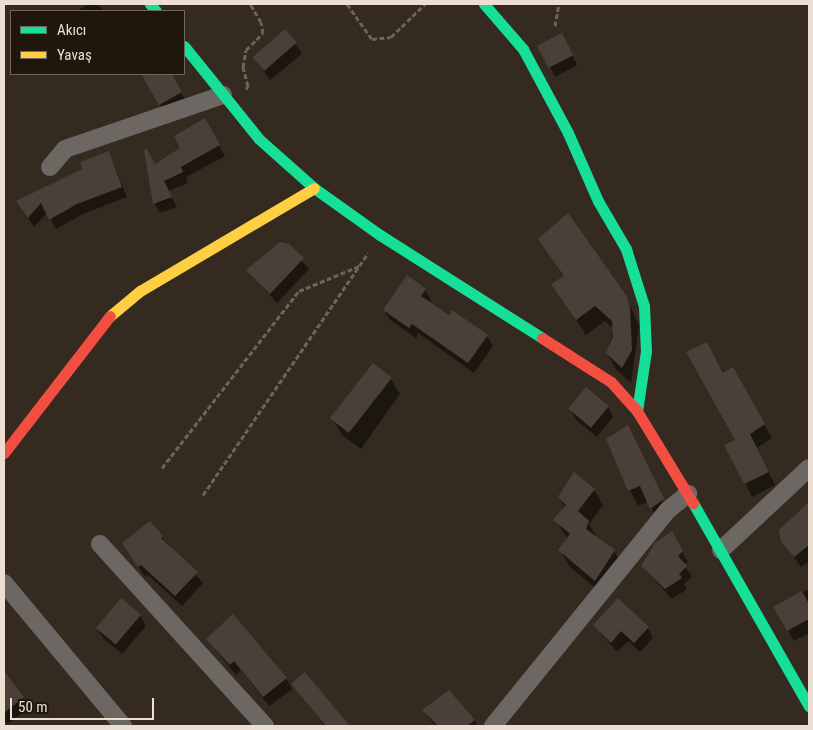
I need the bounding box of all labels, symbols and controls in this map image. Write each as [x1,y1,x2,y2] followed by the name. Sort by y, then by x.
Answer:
[10,10,185,75] legend
[57,21,86,39] text: Akıcı
[57,46,92,64] text: Yavaş
[12,688,156,720] scale bar
[18,698,48,716] text: 50 m

